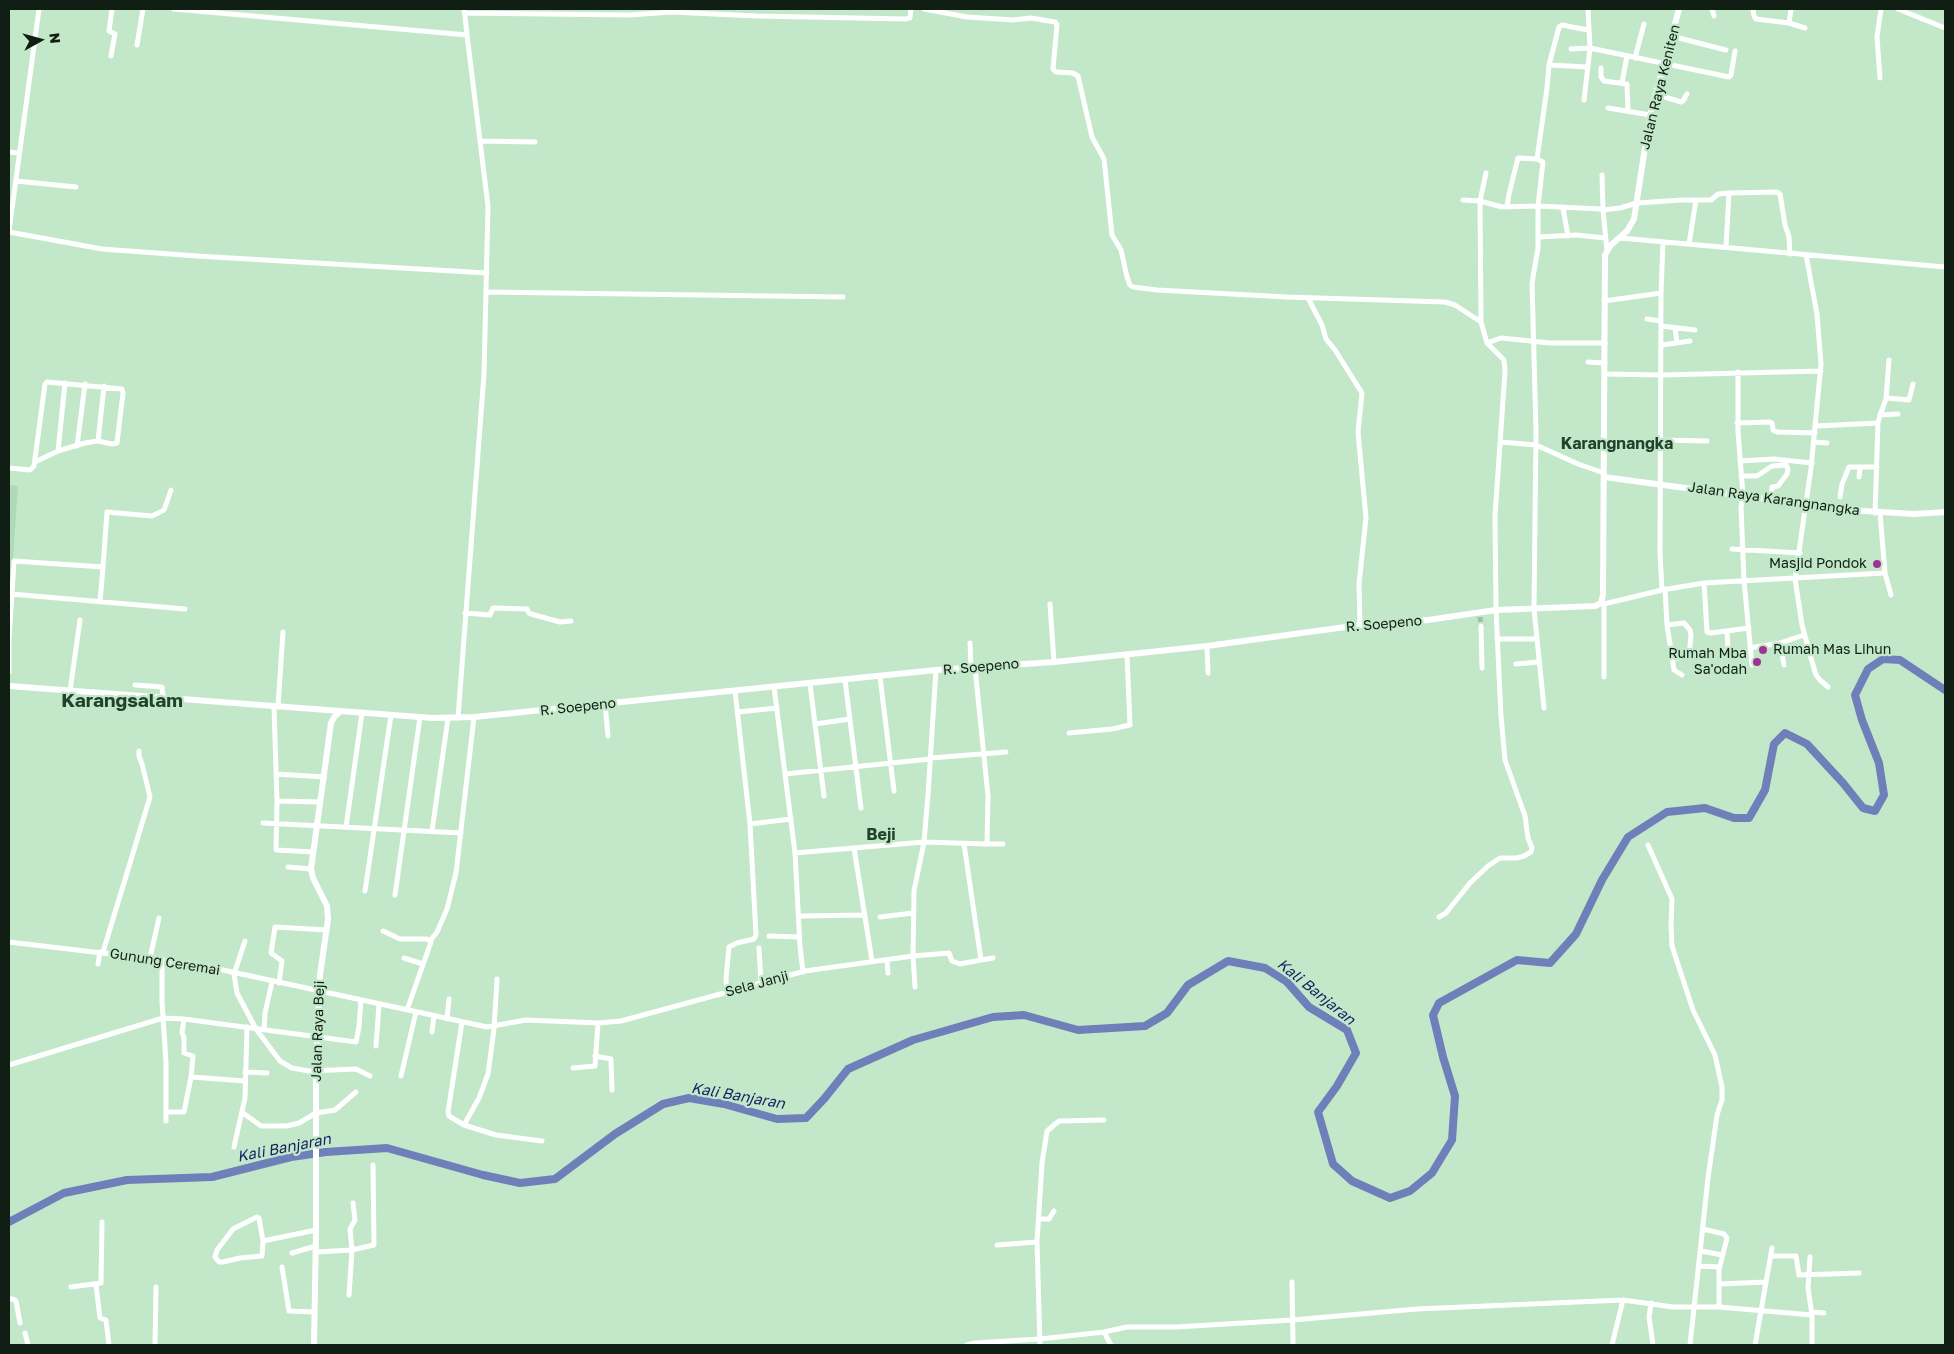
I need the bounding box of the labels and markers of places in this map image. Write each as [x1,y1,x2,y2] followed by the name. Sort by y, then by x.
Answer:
[1769,556,1867,572] place label: Masjid Pondok
[1871,558,1883,570] marker: Masjid Pondok
[1773,642,1891,658] place label: Rumah Mas Lihun
[1757,644,1769,656] marker: Rumah Mas Lihun
[1668,646,1747,679] place label: Rumah Mba Sa'odah
[1751,656,1763,668] marker: Rumah Mba Sa'odah

